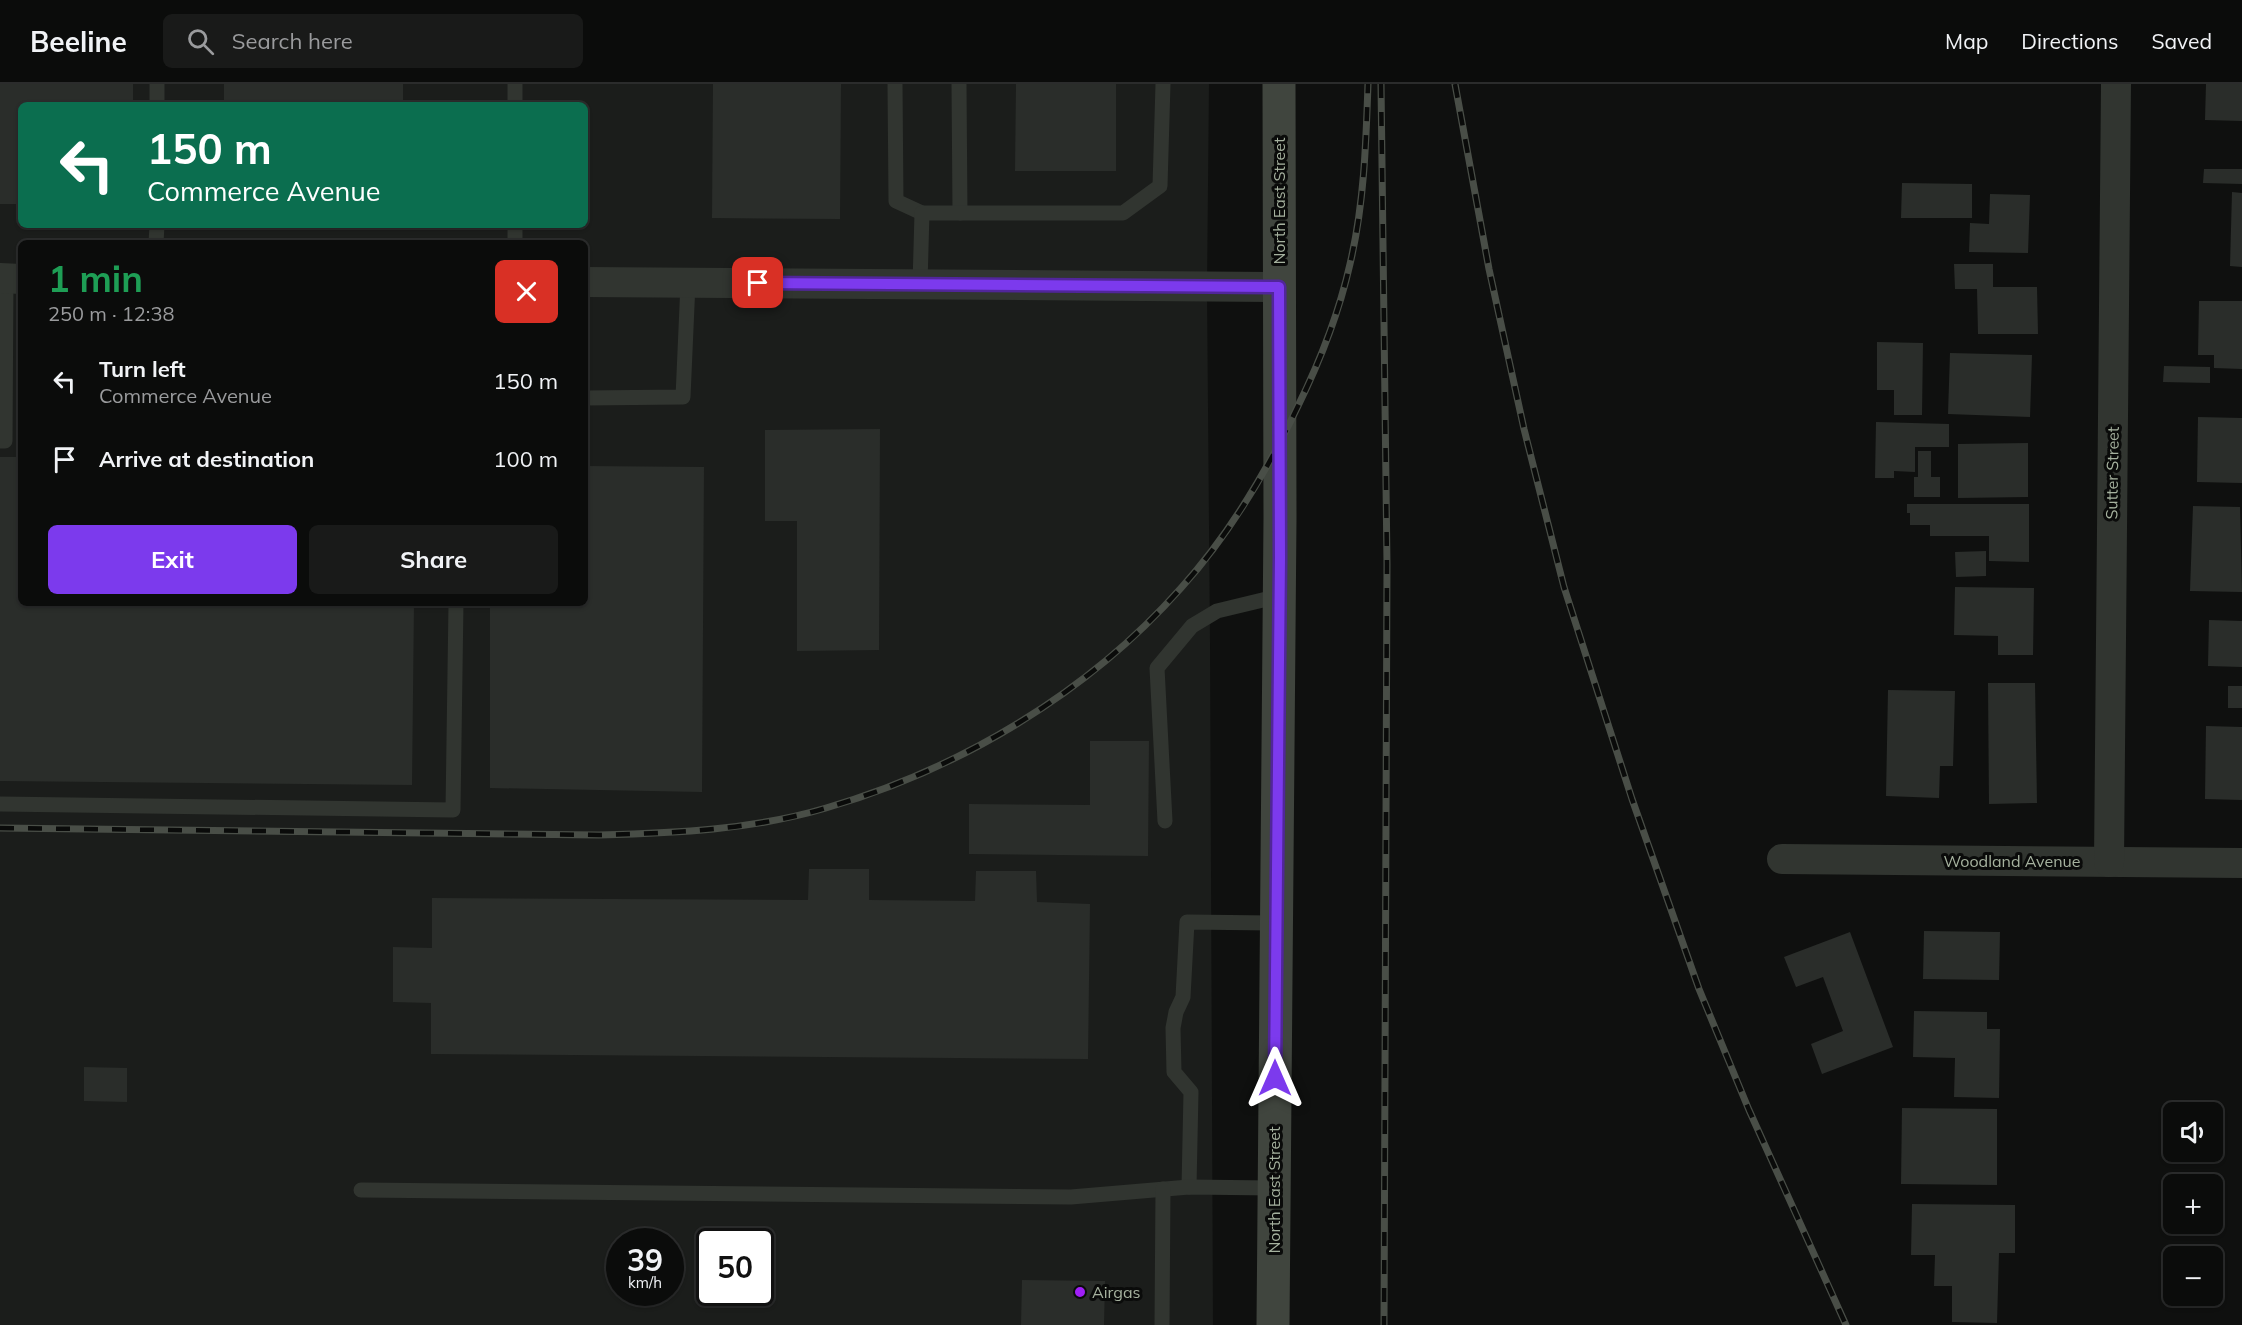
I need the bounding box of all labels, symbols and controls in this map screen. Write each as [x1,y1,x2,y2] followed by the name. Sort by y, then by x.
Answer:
[163,14,583,68] search box
[30,24,127,59] text: Beeline
[184,25,217,58] icon: search
[232,27,353,55] text: Search here
[1945,28,1988,54] text: Map
[2021,28,2118,54] text: Directions
[2151,28,2212,54] text: Saved
[147,122,272,175] text: 150 m
[48,126,126,204] icon: left
[1269,137,1289,265] street label: North East Street
[147,174,381,208] text: Commerce Avenue
[48,256,143,301] text: 1 min
[732,257,783,308] pin
[495,260,558,323] button: close
[741,266,774,299] icon: arrive
[48,301,174,326] text: 250 m · 12:38
[99,355,186,383] text: Turn left
[48,365,81,398] icon: left
[493,367,558,395] text: 150 m
[99,383,272,408] text: Commerce Avenue
[2101,426,2123,520] street label: Sutter Street
[48,443,81,476] icon: arrive
[99,445,314,473] text: Arrive at destination
[493,445,558,473] text: 100 m
[48,525,297,594] button: Exit
[309,525,558,594] button: Share
[1943,851,2081,871] street label: Woodland Avenue
[1243,1046,1307,1110] position arrow
[2163,1102,2223,1306] map controls
[2163,1102,2223,1162] button: sound
[1264,1126,1284,1254] street label: North East Street
[2163,1174,2223,1234] button: +
[696,1228,774,1306] speed limit sign: 50
[627,1241,663,1279] text: 39
[2163,1246,2223,1306] button: −
[628,1273,662,1292] text: km/h
[1092,1282,1141,1302] place label: Airgas
[1073,1285,1087,1299] marker: Airgas

